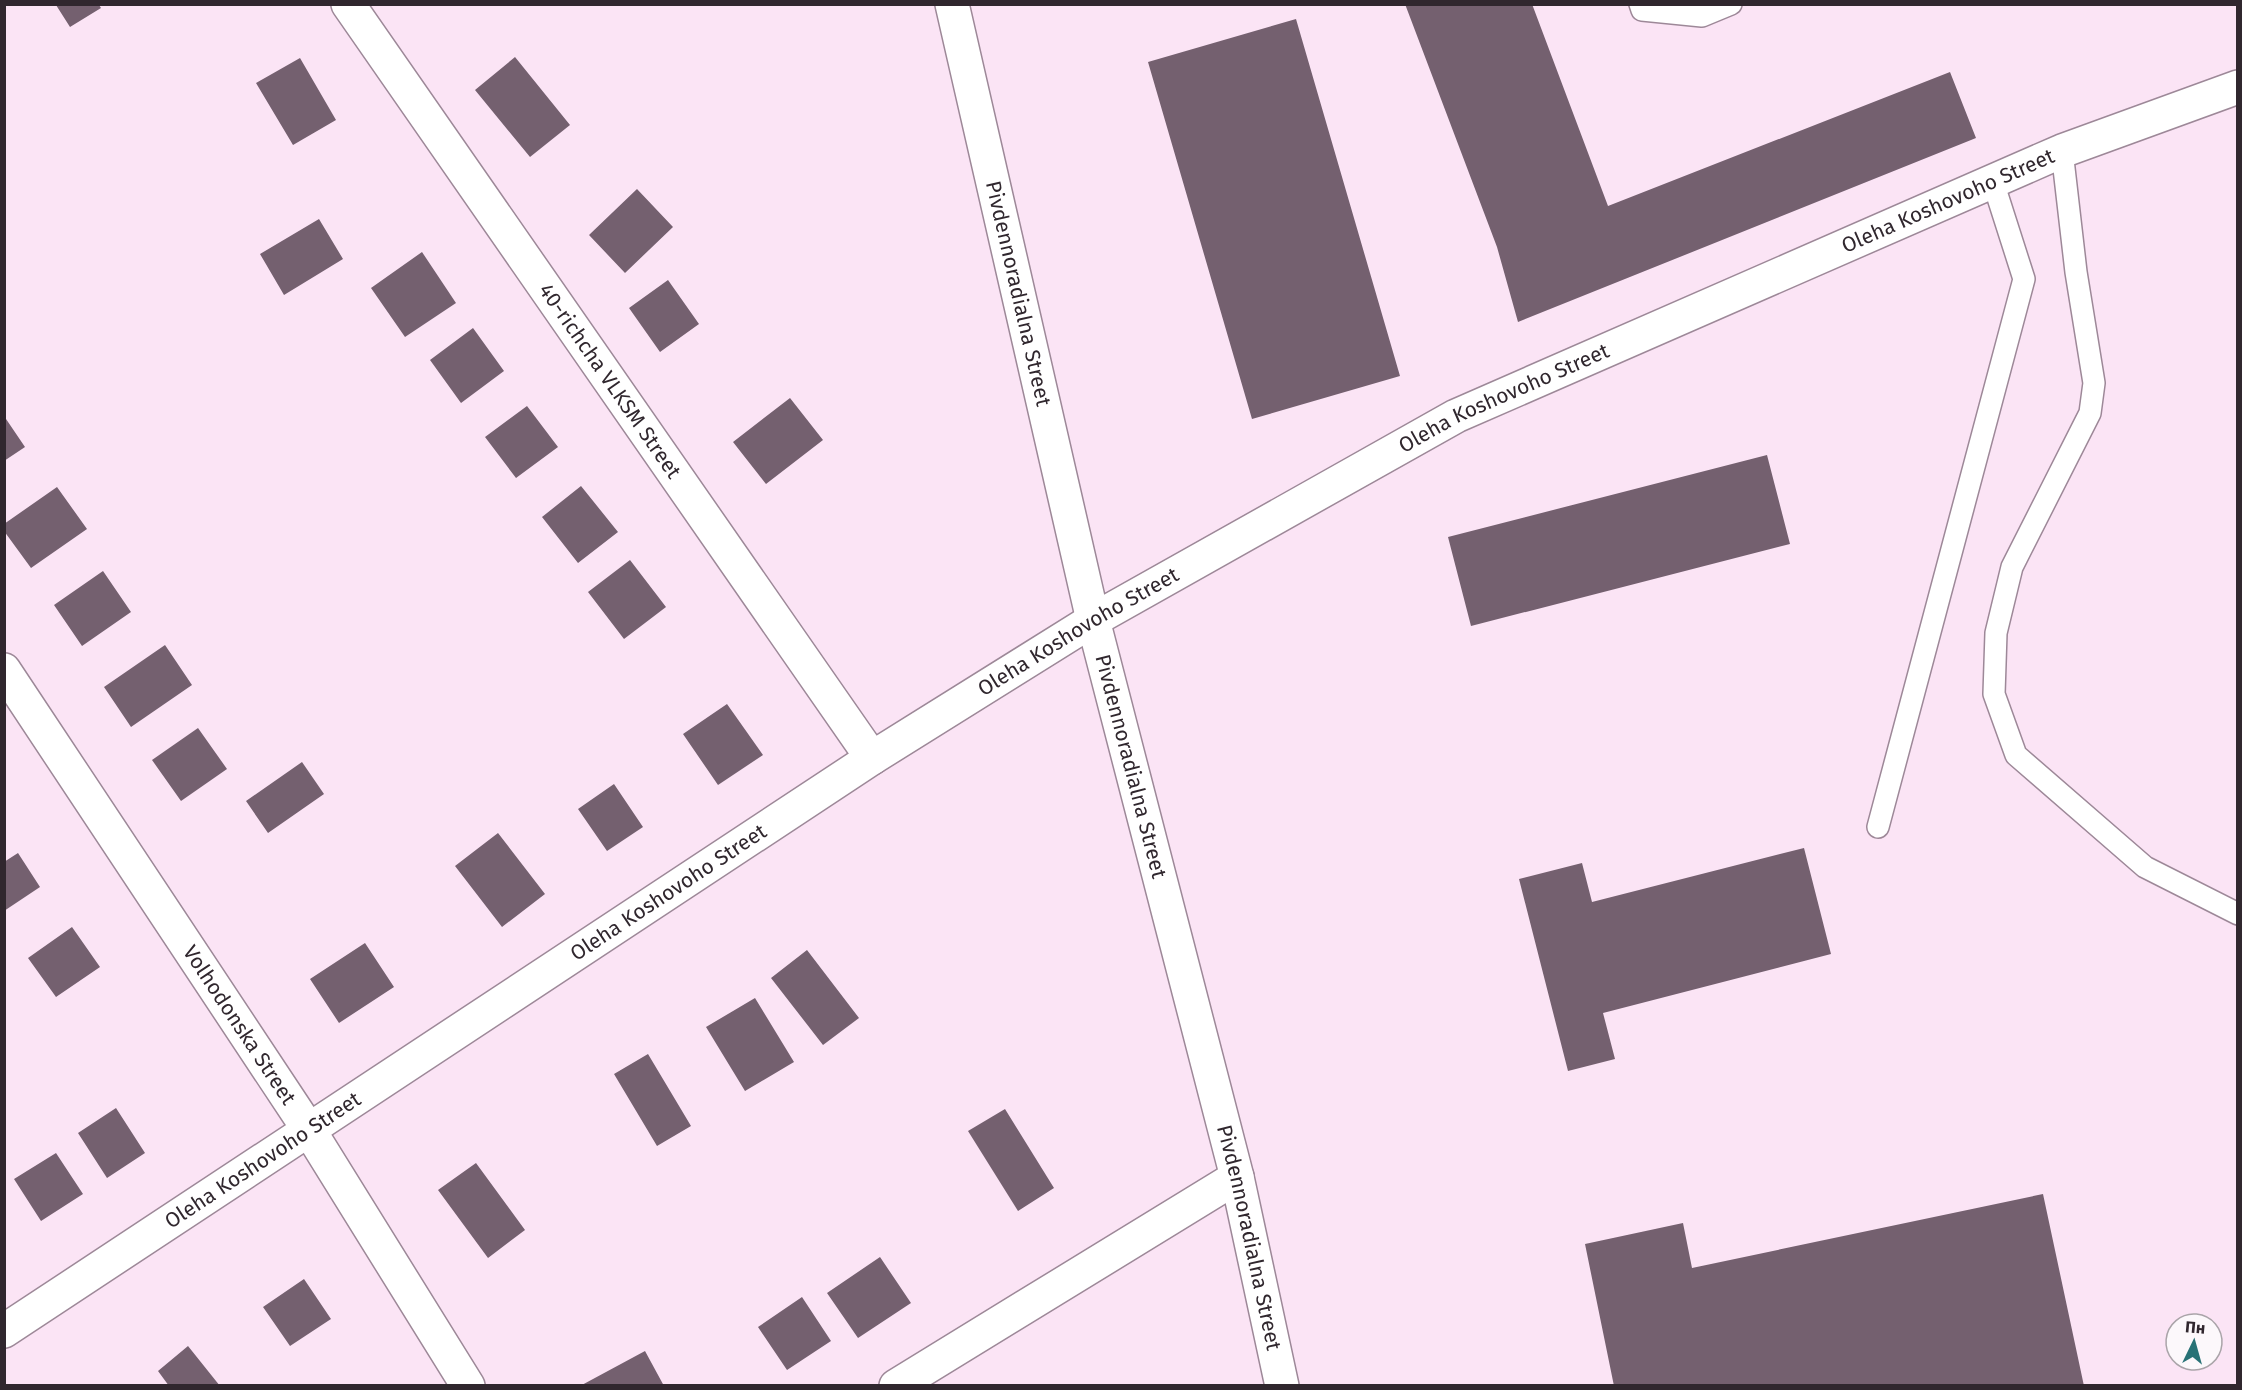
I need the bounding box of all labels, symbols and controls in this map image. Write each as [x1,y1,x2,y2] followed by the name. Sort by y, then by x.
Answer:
[1838,143,2059,259] street label: Oleha Koshovoho Street
[980,178,1057,409] street label: Pivdennoradialna Street
[533,278,687,484] street label: 40-richcha VLKSM Street
[1394,337,1614,459] street label: Oleha Koshovoho Street
[973,561,1184,702] street label: Oleha Koshovoho Street
[1089,652,1172,881] street label: Pivdennoradialna Street
[565,818,772,967] street label: Oleha Koshovoho Street
[177,941,302,1110] street label: Volhodonska Street
[160,1086,366,1234] street label: Oleha Koshovoho Street
[1211,1122,1287,1353] street label: Pivdennoradialna Street
[2164,1312,2224,1372] north arrow
[2184,1317,2206,1338] text: Пн

